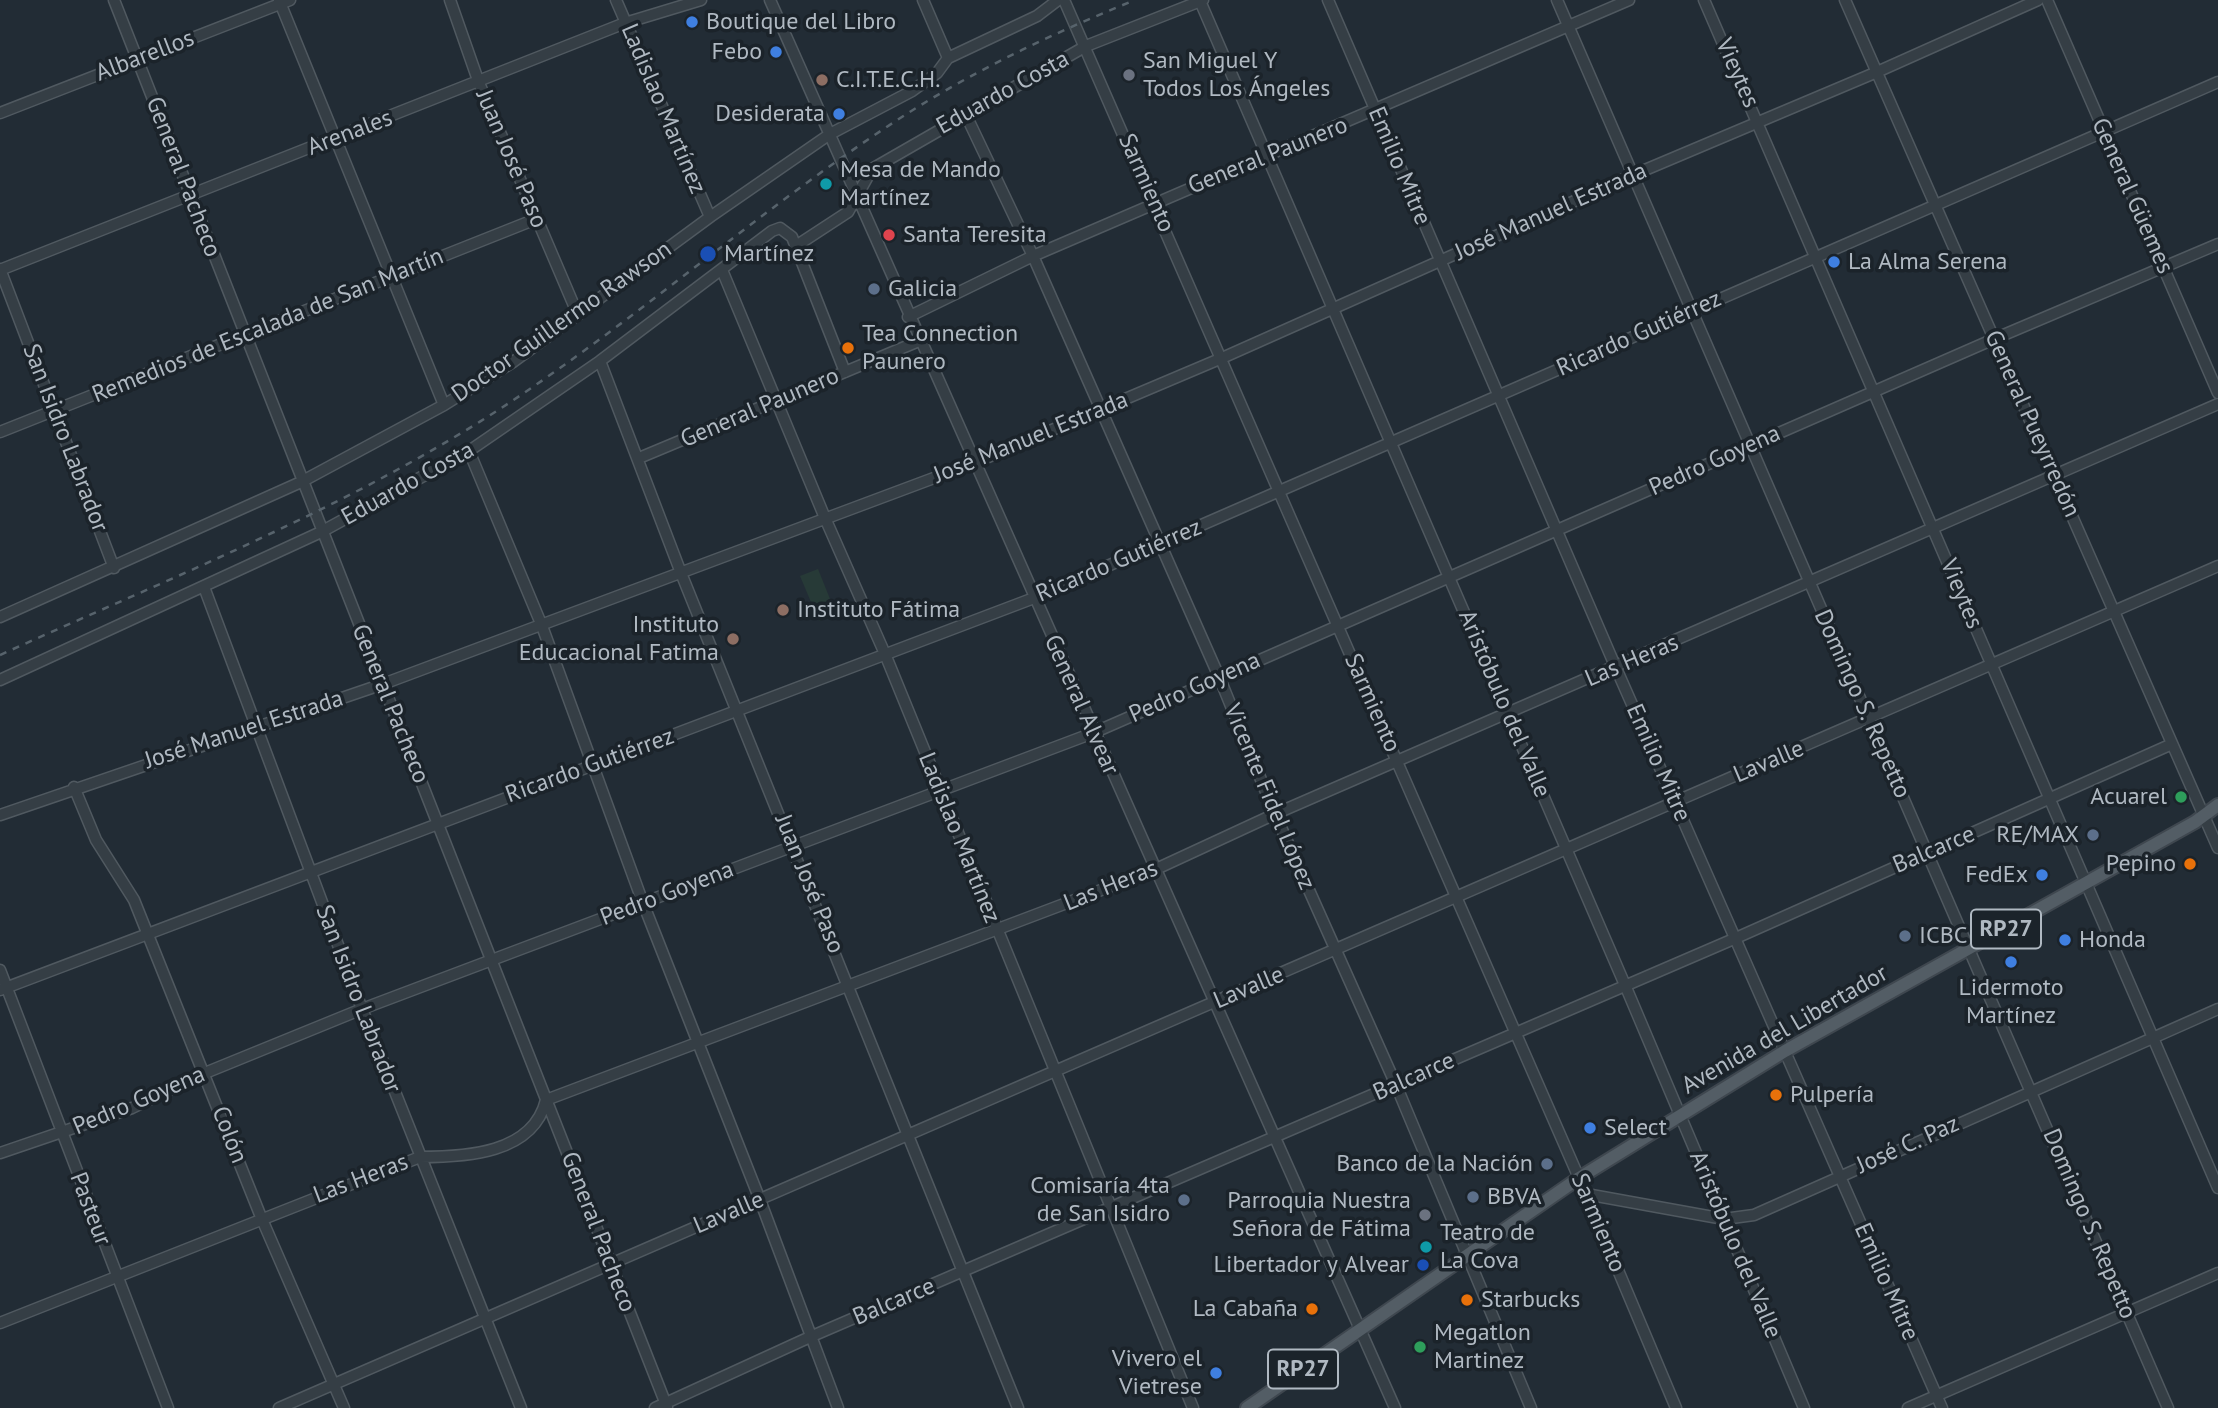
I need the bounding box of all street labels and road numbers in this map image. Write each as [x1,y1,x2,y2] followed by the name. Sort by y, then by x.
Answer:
[614,20,712,198] street label: Ladislao Martínez
[92,24,198,88] street label: Albarellos
[1709,34,1765,112] street label: Vieytes
[932,45,1074,141] street label: Eduardo Costa
[469,86,553,232] street label: Juan José Paso
[139,93,227,261] street label: General Pacheco
[1361,103,1437,229] street label: Emilio Mitre
[303,104,397,162] street label: Arenales
[1184,111,1352,201] street label: General Paunero
[2085,114,2179,278] street label: General Güemes
[1112,129,1180,237] street label: Sarmiento
[1451,157,1651,267] street label: José Manuel Estrada
[447,235,677,409] street label: Doctor Guillermo Rawson
[88,242,448,410] street label: Remedios de Escalada de San Martín
[1552,285,1726,383] street label: Ricardo Gutiérrez
[1978,326,2086,522] street label: General Pueyrredón
[16,340,114,536] street label: San Isidro Labrador
[676,362,844,454] street label: General Paunero
[930,386,1132,490] street label: José Manuel Estrada
[1645,419,1785,503] street label: Pedro Goyena
[337,436,479,532] street label: Eduardo Costa
[1032,513,1206,609] street label: Ricardo Gutiérrez
[1933,555,1989,633] street label: Vieytes
[1807,605,1917,803] street label: Domingo S. Repetto
[1452,606,1556,802] street label: Aristóbulo del Valle
[345,620,435,788] street label: General Pacheco
[1581,628,1683,694] street label: Las Heras
[1037,630,1125,780] street label: General Alvear
[1125,646,1265,730] street label: Pedro Goyena
[1338,649,1406,757] street label: Sarmiento
[141,684,347,776] street label: José Manuel Estrada
[1217,700,1321,894] street label: Vicente Fidel López
[1619,700,1697,826] street label: Emilio Mitre
[502,722,678,810] street label: Ricardo Gutiérrez
[1730,734,1808,790] street label: Lavalle
[912,748,1006,928] street label: Ladislao Martínez
[768,810,850,958] street label: Juan José Paso
[1889,820,1979,880] street label: Balcarce
[1060,854,1162,918] street label: Las Heras
[596,855,738,933] street label: Pedro Goyena
[309,901,407,1097] street label: San Isidro Labrador
[1971,910,2041,948] road number: RP27
[1677,959,1893,1101] street label: Avenida del Libertador
[1210,960,1288,1016] street label: Lavalle
[1369,1046,1459,1108] street label: Balcarce
[69,1060,209,1142] street label: Pedro Goyena
[205,1102,253,1168] street label: Colón
[1852,1110,1964,1180] street label: José C. Paz
[2036,1125,2142,1323] street label: Domingo S. Repetto
[1683,1147,1787,1343] street label: Aristóbulo del Valle
[310,1148,412,1210] street label: Las Heras
[554,1148,642,1316] street label: General Pacheco
[63,1168,117,1250] street label: Pasteur
[1564,1169,1632,1277] street label: Sarmiento
[690,1185,768,1241] street label: Lavalle
[1847,1219,1925,1345] street label: Emilio Mitre
[849,1272,939,1332] street label: Balcarce
[1268,1350,1338,1388] road number: RP27

